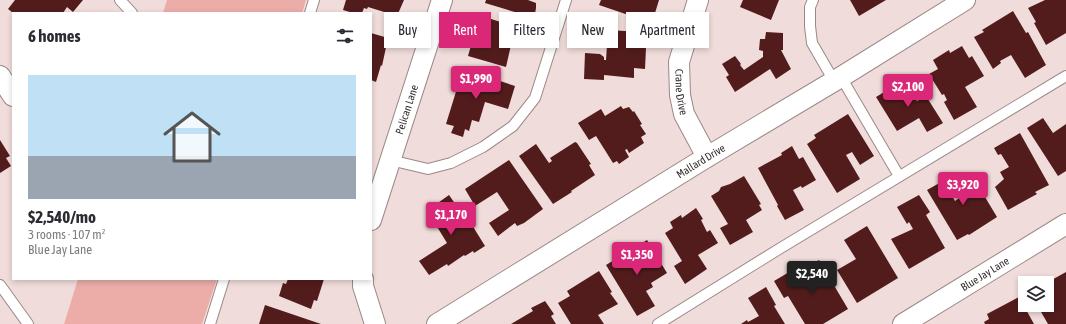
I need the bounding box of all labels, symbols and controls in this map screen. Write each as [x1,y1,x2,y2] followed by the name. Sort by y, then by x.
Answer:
[384,12,431,48] chip: Buy
[439,12,491,48] chip: Rent
[499,12,559,48] chip: Filters
[567,12,618,48] chip: New
[626,12,709,48] chip: Apartment
[334,25,356,47] icon: filters
[28,26,81,46] text: 6 homes
[443,66,509,100] pin: $1,990
[673,69,690,116] street label: Crane Drive
[460,71,492,86] text: $1,990
[875,74,941,108] pin: $2,100
[892,79,924,94] text: $2,100
[393,83,420,136] street label: Pelican Lane
[156,101,228,173] icon: home
[674,142,727,180] street label: Mallard Drive
[930,172,996,206] pin: $3,920
[947,177,979,192] text: $3,920
[418,202,484,236] pin: $1,170
[28,207,96,227] text: $2,540/mo
[435,207,467,222] text: $1,170
[28,227,105,242] text: 3 rooms · 107 m²
[28,242,92,257] text: Blue Jay Lane
[604,242,670,276] pin: $1,350
[621,247,653,262] text: $1,350
[958,254,1011,293] street label: Blue Jay Lane
[779,261,845,295] pin: $2,540
[796,266,828,281] text: $2,540
[1018,276,1054,312] map controls
[1018,276,1054,312] button: layers

